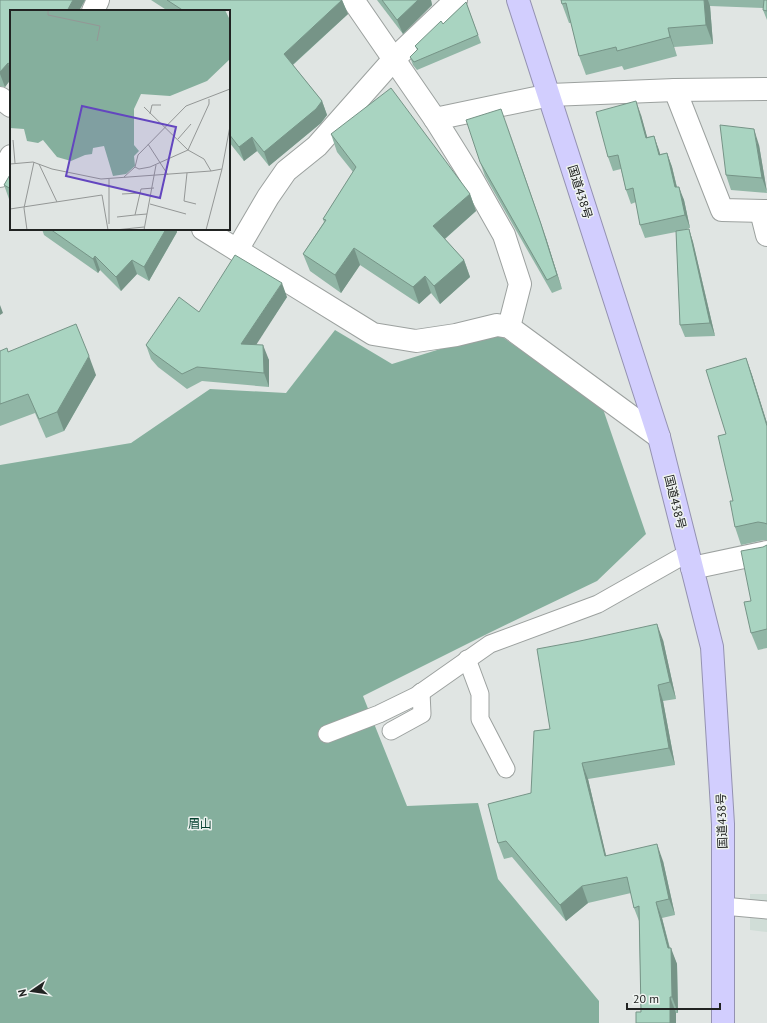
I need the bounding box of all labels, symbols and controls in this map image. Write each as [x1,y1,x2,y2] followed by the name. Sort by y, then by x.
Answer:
[10,10,230,230] inset map
[565,163,596,221] street label: 国道438号
[661,473,689,531] street label: 国道438号
[713,793,730,849] street label: 国道438号
[188,816,212,831] park label: 眉山
[12,971,52,1011] north arrow
[627,985,720,1011] scale bar
[15,988,30,998] text: N
[633,991,659,1006] text: 20 m

